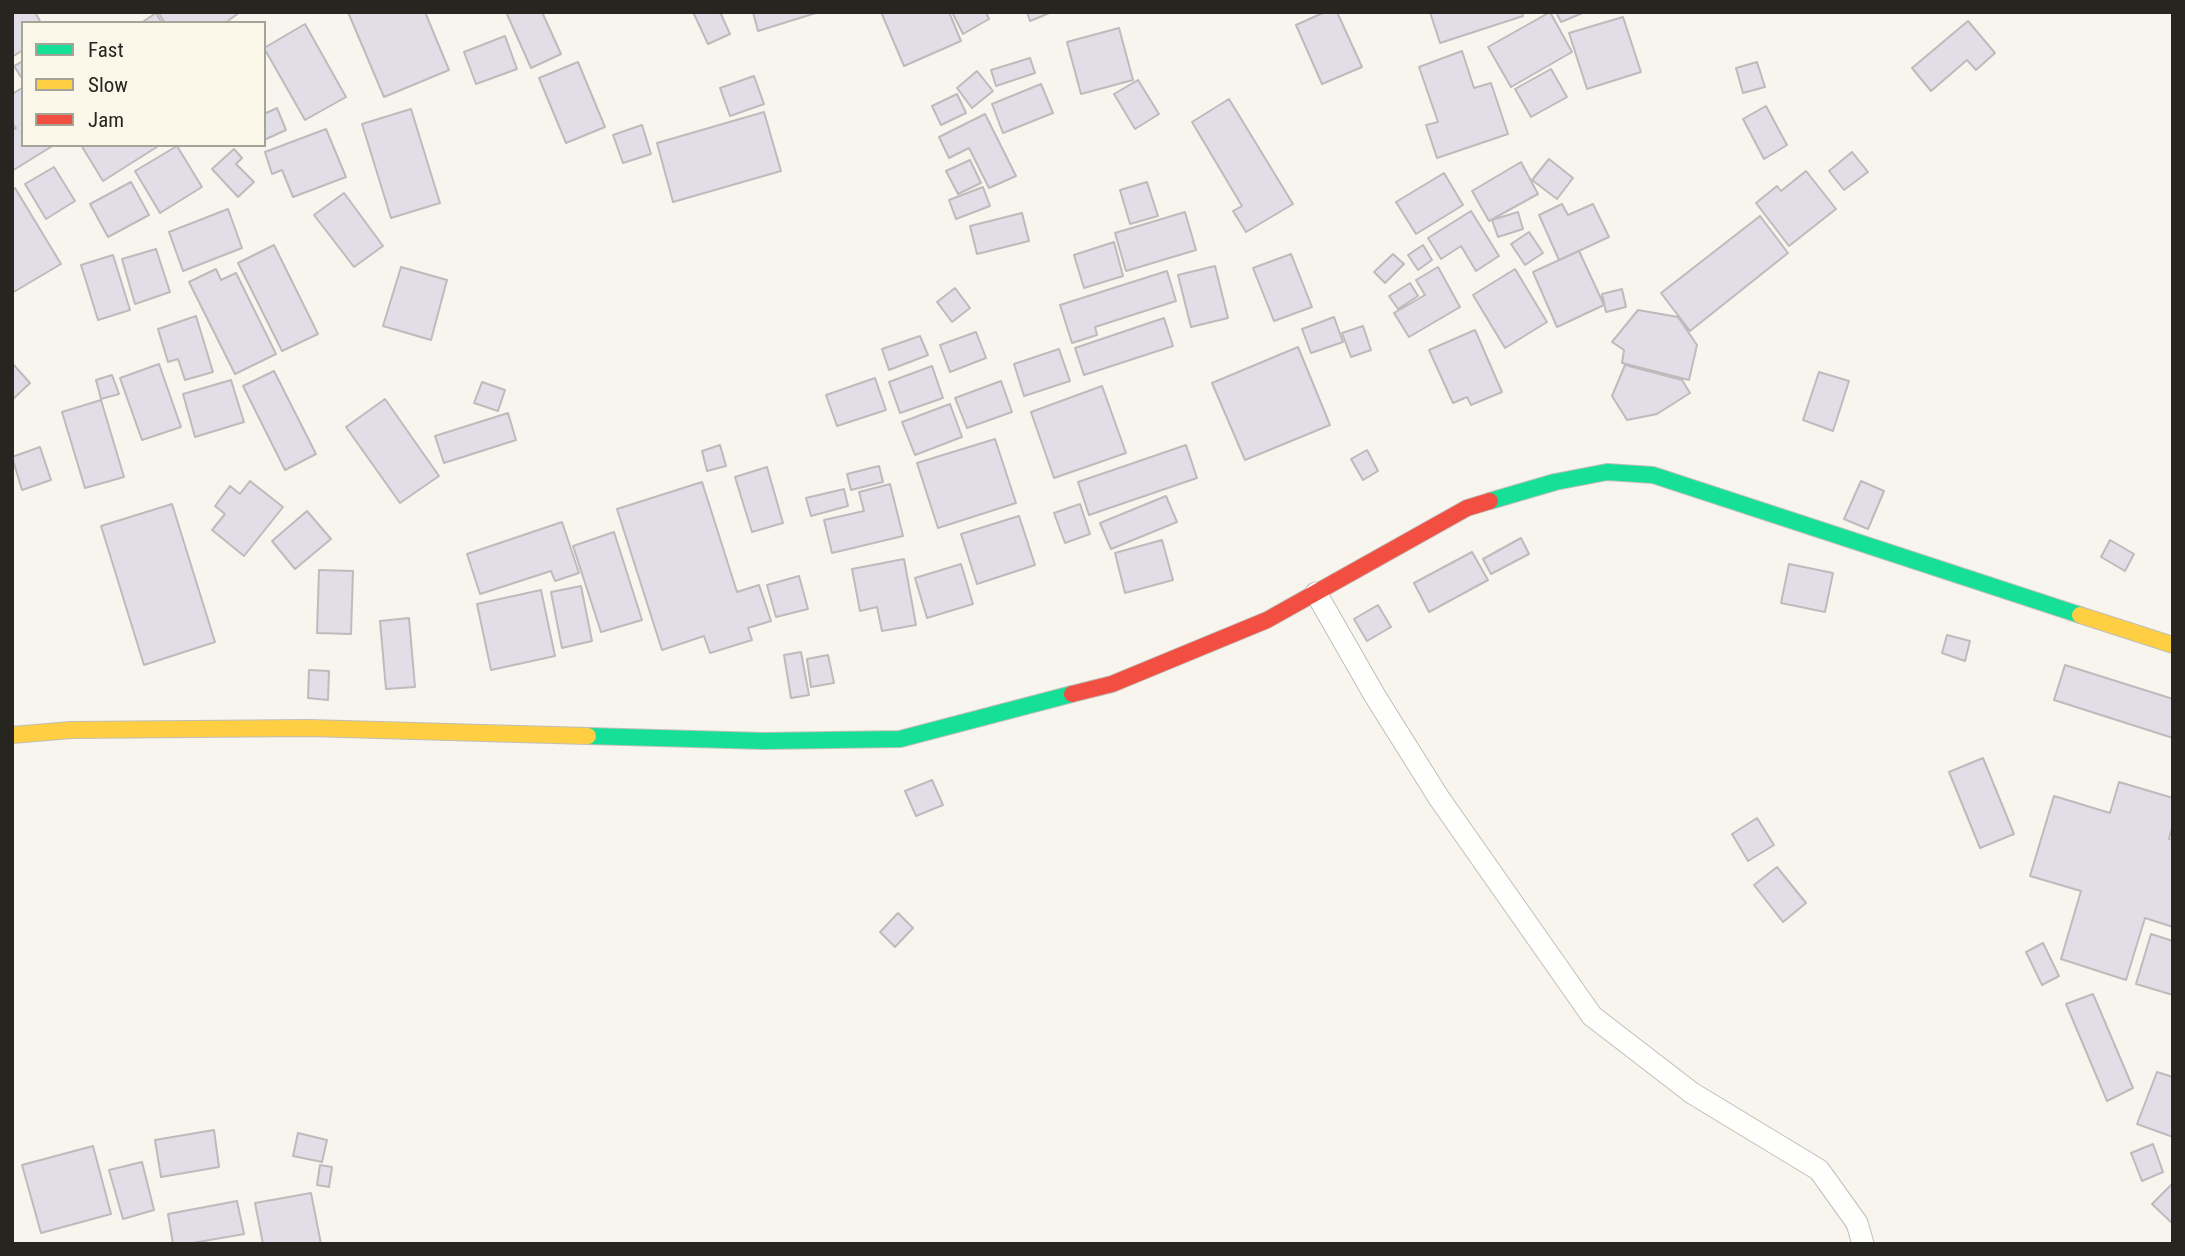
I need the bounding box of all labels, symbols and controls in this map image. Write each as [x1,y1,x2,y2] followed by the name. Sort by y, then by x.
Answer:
[21,21,266,147] legend
[88,38,124,62] text: Fast
[88,73,128,97] text: Slow
[88,108,124,132] text: Jam

